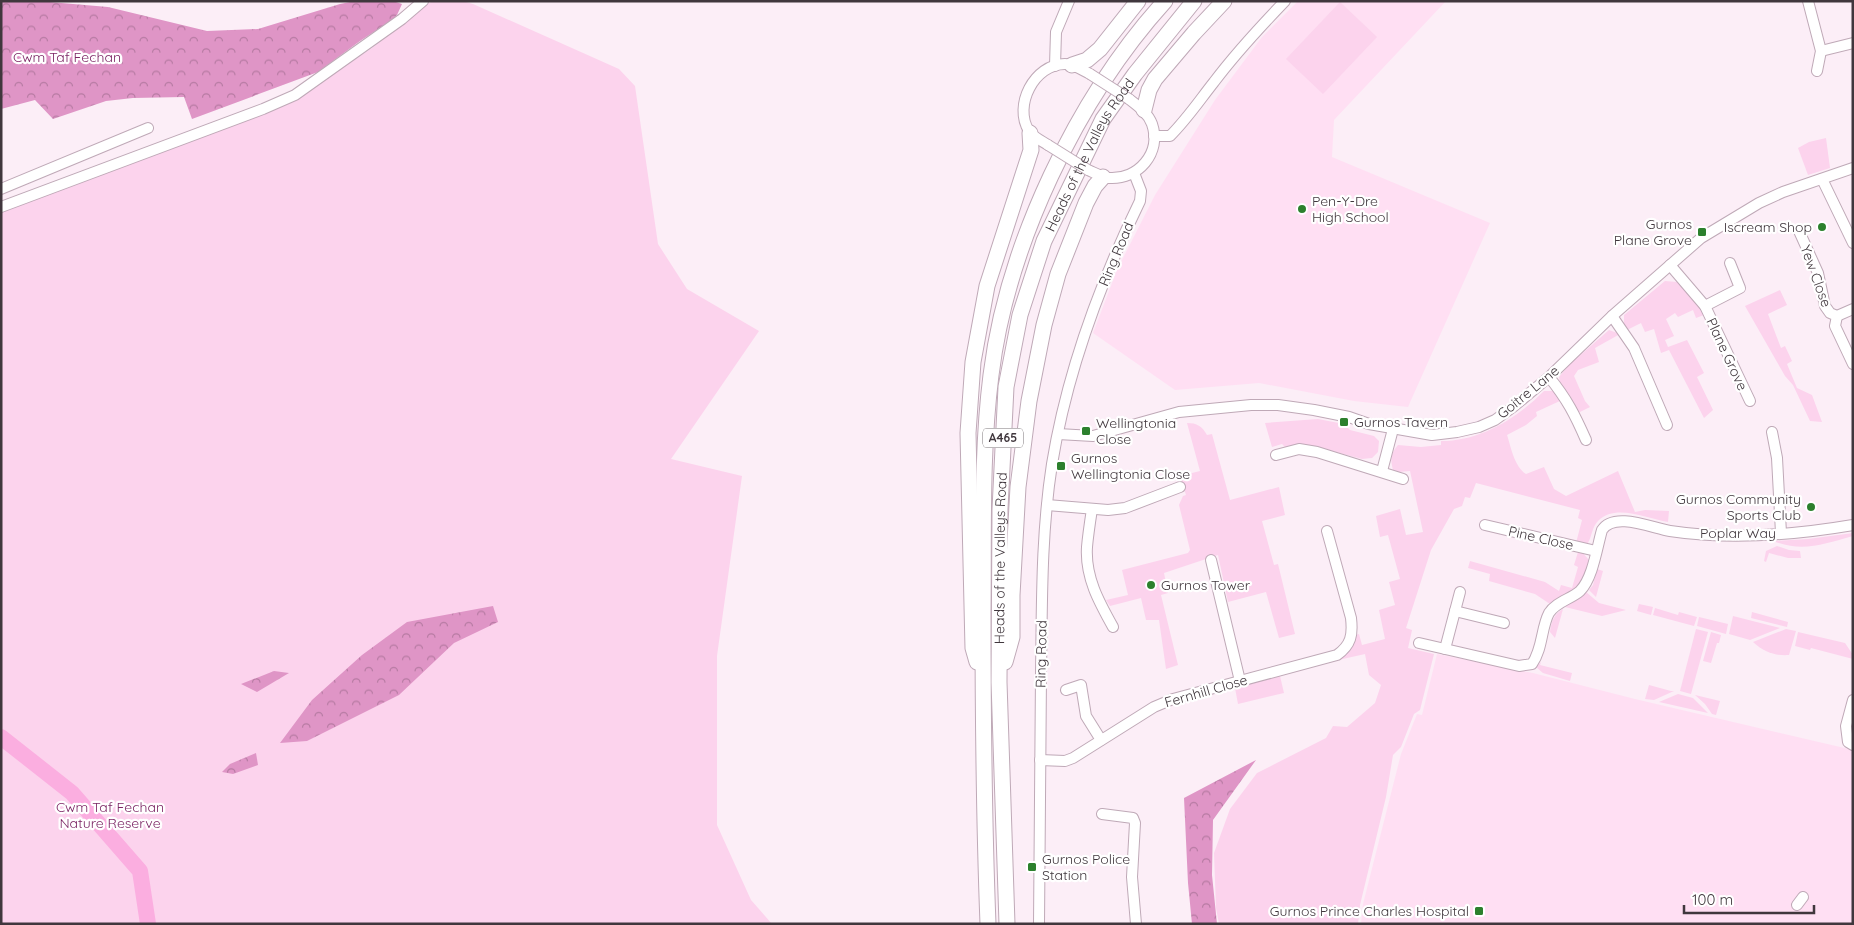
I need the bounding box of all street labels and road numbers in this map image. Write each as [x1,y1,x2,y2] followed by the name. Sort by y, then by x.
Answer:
[1041,75,1138,234] street label: Heads of the Valleys Road
[1094,219,1138,289] street label: Ring Road
[1796,243,1836,310] street label: Yew Close
[1702,315,1752,393] street label: Plane Grove
[1493,361,1563,422] street label: Goitre Lane
[983,428,1023,448] road number: A465
[990,472,1011,644] street label: Heads of the Valleys Road
[1507,522,1575,554] street label: Pine Close
[1700,524,1776,542] street label: Poplar Way
[1031,620,1051,688] street label: Ring Road
[1162,671,1250,711] street label: Fernhill Close

